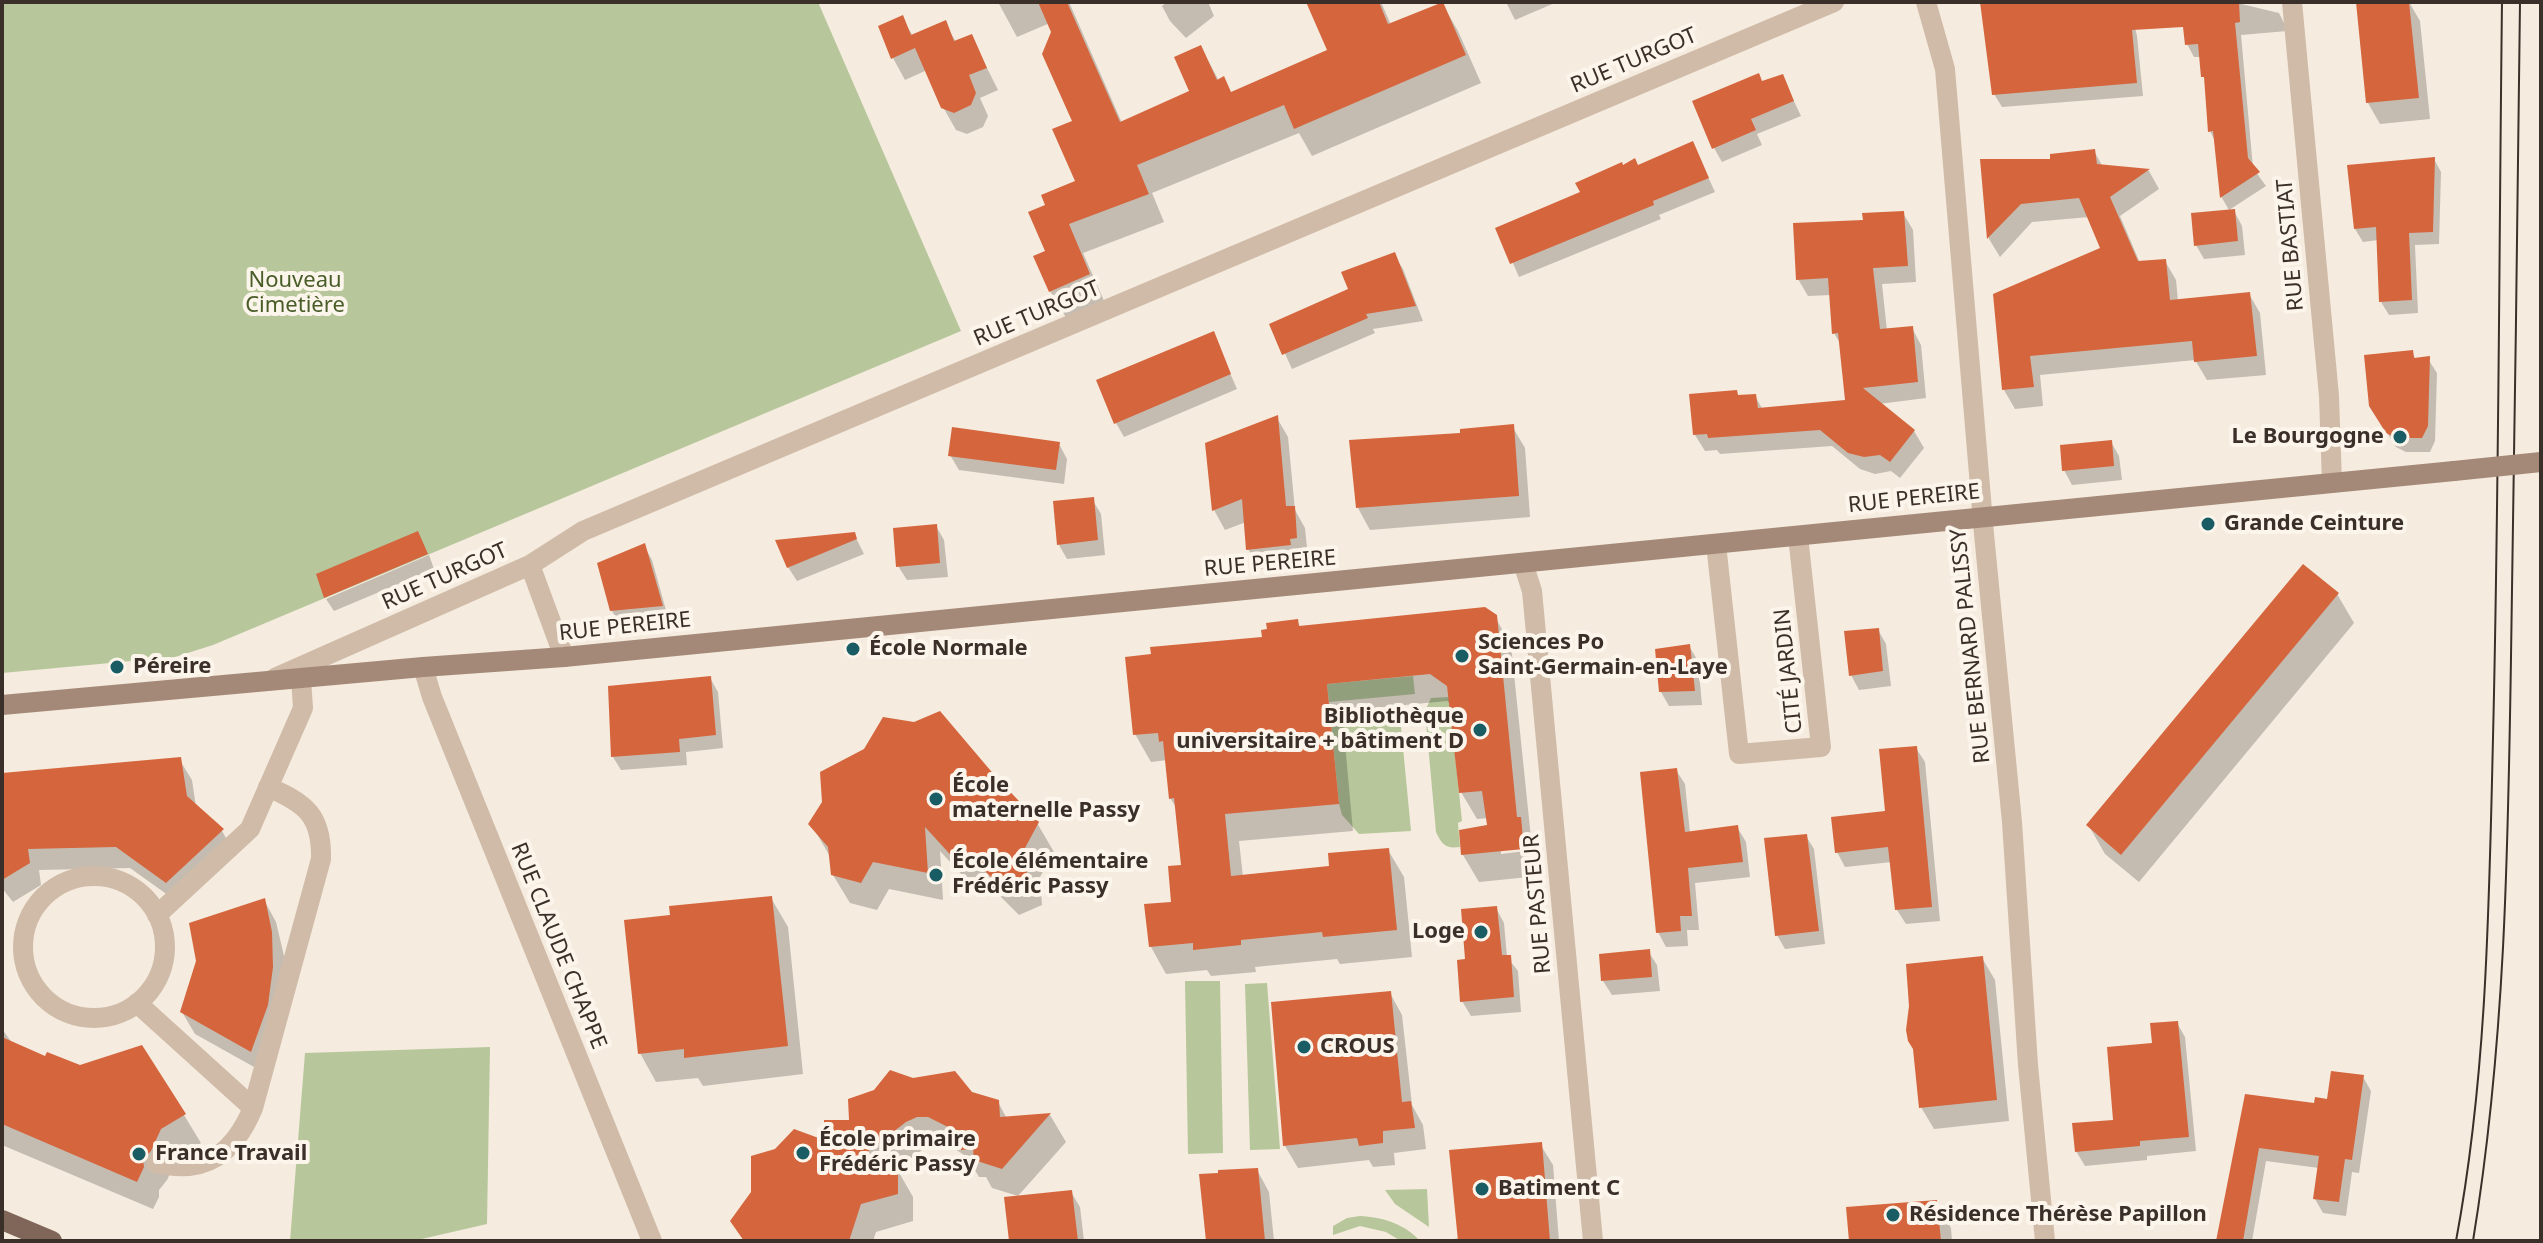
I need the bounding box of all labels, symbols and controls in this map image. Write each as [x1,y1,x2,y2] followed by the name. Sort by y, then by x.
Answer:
[1567,23,1701,99] street label: RUE TURGOT
[2272,178,2310,312] street label: RUE BASTIAT
[245,268,345,320] park label: Nouveau Cimetière
[970,276,1104,352] street label: RUE TURGOT
[2232,424,2384,450] place label: Le Bourgogne
[2391,428,2409,446] marker: Le Bourgogne
[1847,479,1981,519] street label: RUE PEREIRE
[2224,511,2404,537] place label: Grande Ceinture
[2199,515,2217,533] marker: Grande Ceinture
[1946,527,1996,765] street label: RUE BERNARD PALISSY
[378,538,512,616] street label: RUE TURGOT
[1203,545,1337,583] street label: RUE PEREIRE
[558,607,692,647] street label: RUE PEREIRE
[1769,607,1809,735] street label: CITÉ JARDIN
[1478,630,1728,682] place label: Sciences Po Saint-Germain-en-Laye
[869,636,1028,662] place label: École Normale
[844,640,862,658] marker: École Normale
[1453,647,1471,665] marker: Sciences Po Saint-Germain-en-Laye
[133,654,211,680] place label: Péreire
[108,658,126,676] marker: Péreire
[1176,704,1464,756] place label: Bibliothèque universitaire + bâtiment D
[1471,721,1489,739] marker: Bibliothèque universitaire + bâtiment D
[952,773,1140,824] place label: École maternelle Passy
[927,790,945,808] marker: École maternelle Passy
[1519,833,1557,975] street label: RUE PASTEUR
[504,839,612,1053] street label: RUE CLAUDE CHAPPE
[952,849,1148,900] place label: École élémentaire Frédéric Passy
[927,866,945,884] marker: École élémentaire Frédéric Passy
[1412,919,1465,945] place label: Loge
[1472,923,1490,941] marker: Loge
[1320,1034,1395,1060] place label: CROUS
[1295,1038,1313,1056] marker: CROUS
[819,1127,976,1178] place label: École primaire Frédéric Passy
[155,1141,307,1167] place label: France Travail
[794,1144,812,1162] marker: École primaire Frédéric Passy
[130,1145,148,1163] marker: France Travail
[1498,1176,1620,1202] place label: Batiment C
[1473,1180,1491,1198] marker: Batiment C
[1909,1202,2207,1228] place label: Résidence Thérèse Papillon
[1884,1206,1902,1224] marker: Résidence Thérèse Papillon

